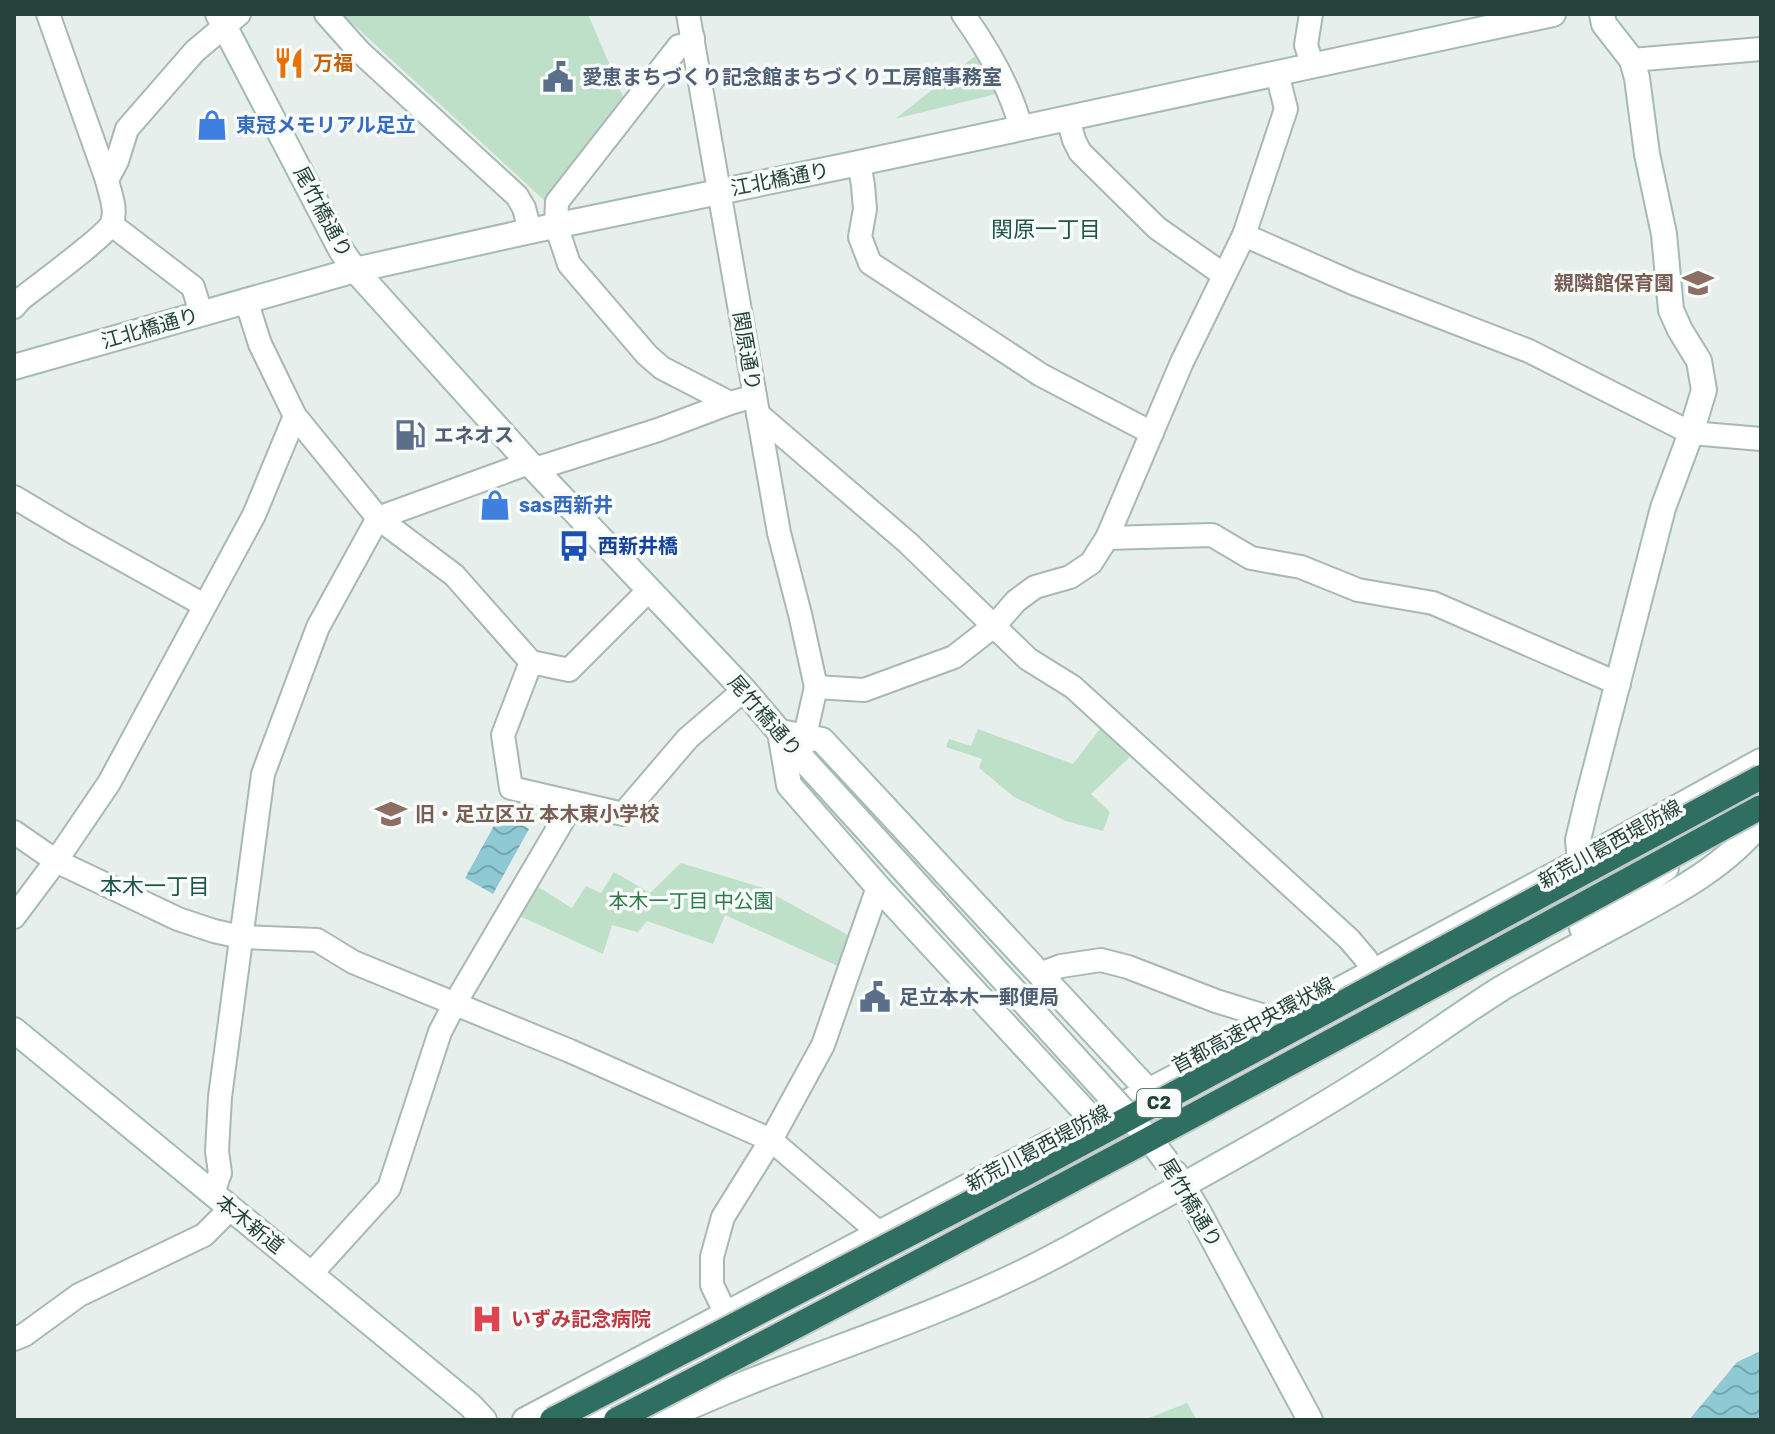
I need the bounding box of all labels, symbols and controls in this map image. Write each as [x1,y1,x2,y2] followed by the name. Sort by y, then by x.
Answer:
[272,46,306,80] restaurant icon: 万福
[313,51,353,75] place label: 万福
[541,60,575,94] public building icon: 愛恵まちづくり記念館まちづくり工房館事務室
[582,65,1002,89] place label: 愛恵まちづくり記念館まちづくり工房館事務室
[195,108,229,142] shop icon: 東冠メモリアル足立
[236,113,416,137] place label: 東冠メモリアル足立
[729,158,831,200] street label: 江北橋通り
[289,162,357,262] street label: 尾竹橋通り
[991,216,1101,243] district label: 関原一丁目
[1681,266,1715,300] school or university icon: 親隣館保育園
[1554,271,1674,295] place label: 親隣館保育園
[99,303,201,353] street label: 江北橋通り
[728,310,766,392] street label: 関原通り
[393,418,427,452] fuel station icon: エネオス
[434,423,514,447] place label: エネオス
[478,488,512,522] shop icon: sas西新井
[519,493,613,517] place label: sas西新井
[557,529,591,563] bus stop icon: 西新井橋
[598,534,678,558] place label: 西新井橋
[723,670,807,762] street label: 尾竹橋通り
[1534,795,1686,893] street label: 新荒川葛西堤防線
[374,797,408,831] school or university icon: 旧・足立区立 本木東小学校
[415,802,659,826] place label: 旧・足立区立 本木東小学校
[100,873,210,900] district label: 本木一丁目
[609,889,773,913] park label: 本木一丁目 中公園
[1168,972,1338,1078] street label: 首都高速中央環状線
[858,980,892,1014] public building icon: 足立本木一郵便局
[899,985,1059,1009] place label: 足立本木一郵便局
[1137,1089,1181,1117] road number: C2
[962,1100,1114,1196] street label: 新荒川葛西堤防線
[1155,1154,1227,1252] street label: 尾竹橋通り
[211,1190,289,1258] street label: 本木新道
[470,1302,504,1336] hospital icon: いずみ記念病院
[511,1307,651,1331] place label: いずみ記念病院

